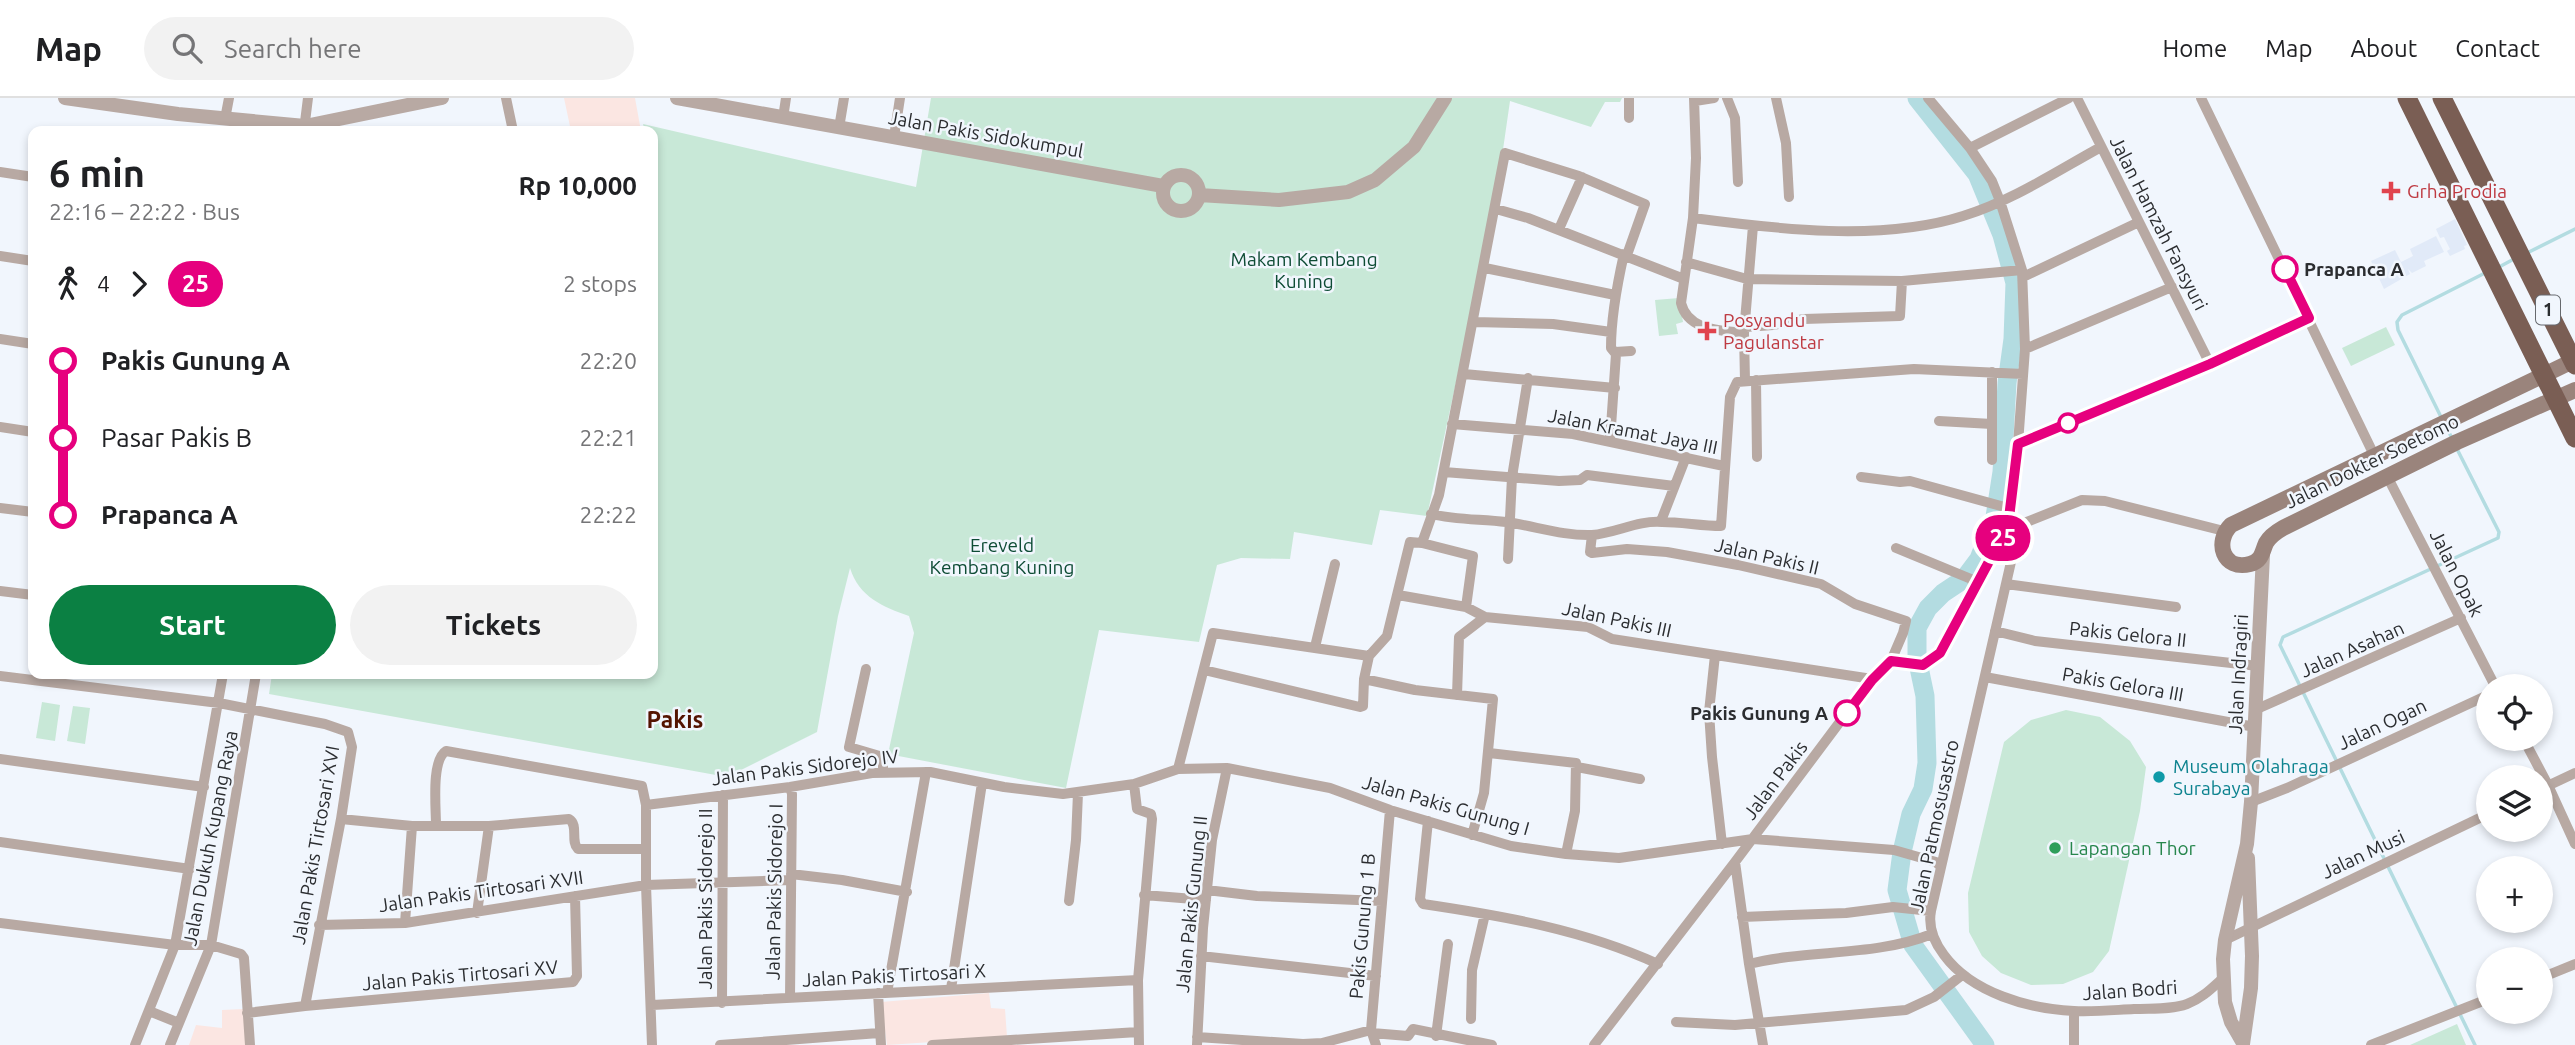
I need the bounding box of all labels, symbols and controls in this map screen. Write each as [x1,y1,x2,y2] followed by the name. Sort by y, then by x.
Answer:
[144,17,634,80] search box
[168,29,206,67] icon: search
[35,30,102,67] text: Map
[224,34,362,63] text: Search here
[2162,35,2227,62] text: Home
[2265,35,2312,62] text: Map
[2350,35,2417,62] text: About
[2455,35,2540,62] text: Contact
[887,106,1085,162] street label: Jalan Pakis Sidokumpul
[2106,132,2212,314] street label: Jalan Hamzah Fansyuri
[49,152,145,194] text: 6 min
[518,171,637,200] text: Rp 10,000
[2407,180,2507,202] place label: Grha Prodia
[2381,181,2401,201] marker: Grha Prodia
[49,199,240,224] text: 22:16 – 22:22 · Bus
[1230,248,1378,292] park label: Makam Kembang Kuning
[2272,256,2298,282] marker: Prapanca A
[2304,258,2405,280] place label: Prapanca A
[49,265,87,303] icon: walk
[120,265,158,303] icon: forward
[182,270,209,297] text: 25
[97,271,110,296] text: 4
[563,271,637,296] text: 2 stops
[2536,295,2560,324] road number: 1
[1723,309,1824,353] place label: Posyandu Pagulanstar
[1697,321,1717,341] marker: Posyandu Pagulanstar
[101,346,290,375] text: Pakis Gunung A
[579,348,637,373] text: 22:20
[1546,404,1720,458] street label: Jalan Kramat Jaya III
[2282,409,2462,513] street label: Jalan Dokter Soetomo
[2058,413,2078,433] unlabelled marker
[101,423,252,452] text: Pasar Pakis B
[579,425,637,450] text: 22:21
[101,500,238,529] text: Prapanca A
[579,502,637,527] text: 22:22
[1972,515,2035,561] line badge: 25
[1989,524,2017,551] text: 25
[2426,526,2488,620] street label: Jalan Opak
[1713,533,1821,579] street label: Jalan Pakis II
[930,534,1074,578] park label: Ereveld Kembang Kuning
[49,585,336,665] button: Start
[350,585,637,665] button: Tickets
[1560,597,1674,641] street label: Jalan Pakis III
[2224,613,2252,735] street label: Jalan Indragiri
[2297,616,2407,682] street label: Jalan Asahan
[2068,617,2188,651] street label: Pakis Gelora II
[2061,663,2185,705] street label: Pakis Gelora III
[2476,674,2553,1024] map controls
[2476,674,2553,751] button: locate
[2334,694,2430,754] street label: Jalan Ogan
[1834,700,1860,726] marker: Pakis Gunung A
[1690,702,1829,724] place label: Pakis Gunung A
[647,707,703,732] district label: Pakis
[178,729,242,947] street label: Jalan Dukuh Kupang Raya
[1738,736,1812,824] street label: Jalan Pakis
[1905,738,1963,914] street label: Jalan Patmosusastro
[287,744,343,946] street label: Jalan Pakis Tirtosari XVI
[710,745,900,789] street label: Jalan Pakis Sidorejo IV
[2173,755,2329,799] place label: Museum Olahraga Surabaya
[2476,765,2553,842] button: layers
[2151,769,2167,785] marker: Museum Olahraga Surabaya
[1360,771,1532,839] street label: Jalan Pakis Gunung I
[761,804,787,980] street label: Jalan Pakis Sidorejo I
[694,808,716,990] street label: Jalan Pakis Sidorejo II
[1171,814,1211,994] street label: Jalan Pakis Gunung II
[2318,825,2408,883] street label: Jalan Musi
[2069,837,2196,859] place label: Lapangan Thor
[2047,840,2063,856] marker: Lapangan Thor
[1345,852,1379,1000] street label: Pakis Gunung 1 B
[2476,856,2553,933] button: +
[377,866,585,916] street label: Jalan Pakis Tirtosari XVII
[2476,947,2553,1024] button: −
[361,955,559,995] street label: Jalan Pakis Tirtosari XV
[802,959,987,991] street label: Jalan Pakis Tirtosari X
[2082,976,2178,1004] street label: Jalan Bodri

